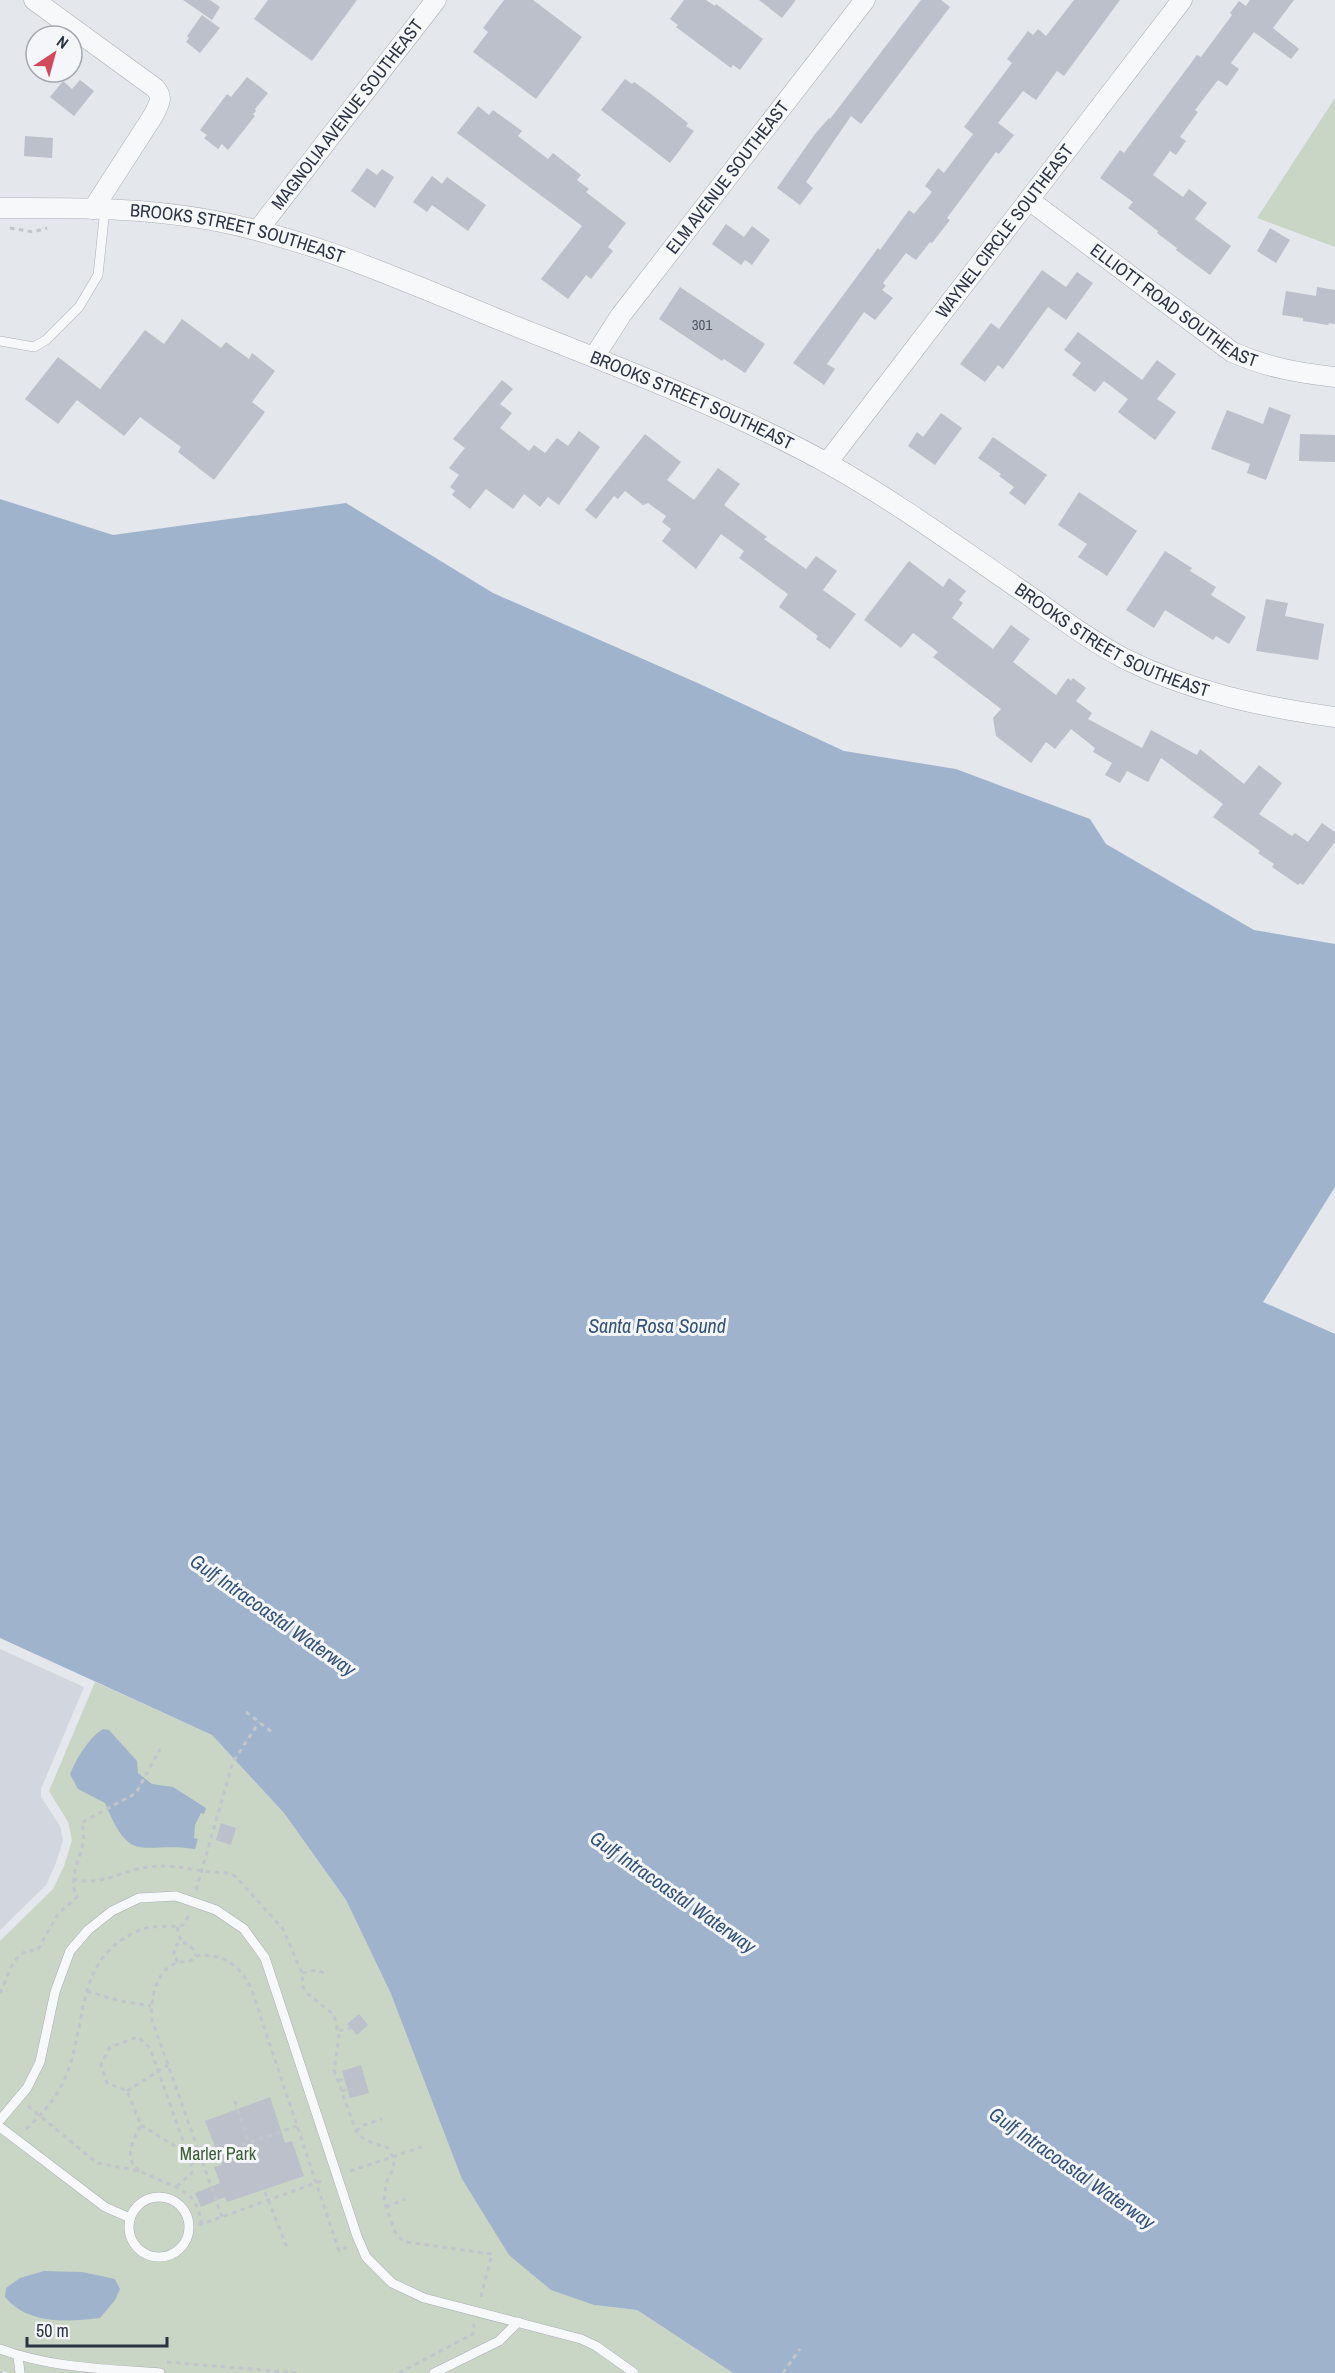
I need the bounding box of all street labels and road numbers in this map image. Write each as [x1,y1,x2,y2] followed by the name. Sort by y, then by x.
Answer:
[265,14,429,215] street label: MAGNOLIA AVENUE SOUTHEAST
[660,95,795,259] street label: ELM AVENUE SOUTHEAST
[930,139,1079,323] street label: WAYNEL CIRCLE SOUTHEAST
[129,197,348,269] street label: BROOKS STREET SOUTHEAST
[1085,237,1261,373] street label: ELLIOTT ROAD SOUTHEAST
[587,344,798,455] street label: BROOKS STREET SOUTHEAST
[1010,577,1212,703] street label: BROOKS STREET SOUTHEAST

